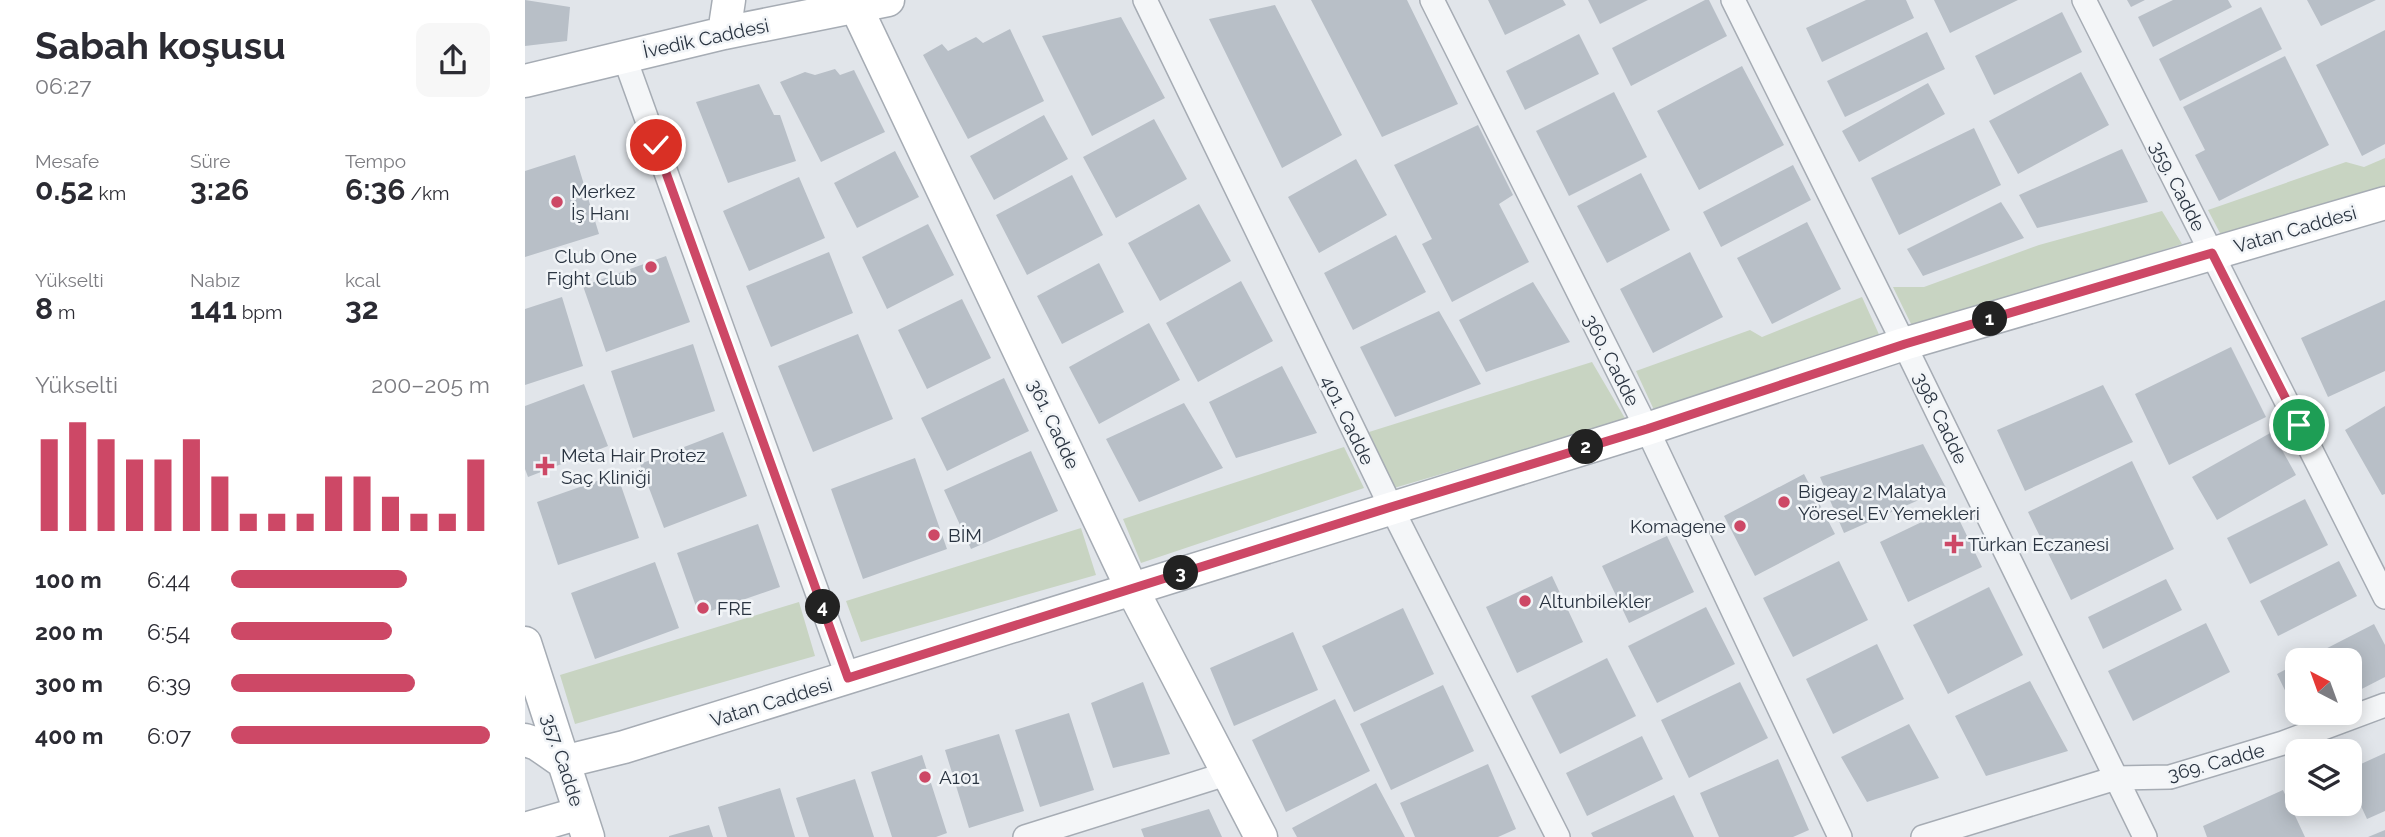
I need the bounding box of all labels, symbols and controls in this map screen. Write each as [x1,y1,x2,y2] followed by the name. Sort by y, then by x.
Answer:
[641,14,771,62] street label: İvedik Caddesi
[35,23,286,68] text: Sabah koşusu
[416,23,490,97] button: share
[35,72,92,99] text: 06:27
[626,115,686,175] pin
[637,126,675,164] icon: check
[2146,137,2210,235] street label: 359. Cadde
[35,150,99,172] text: Mesafe
[190,150,230,172] text: Süre
[345,150,406,172] text: Tempo
[35,172,94,207] text: 0.52
[190,172,249,207] text: 3:26
[345,172,406,207] text: 6:36
[571,180,635,224] place label: Merkez İş Hanı
[94,182,126,204] text: km
[406,182,449,204] text: /km
[549,194,565,210] marker: Merkez İş Hanı
[2231,201,2359,257] street label: Vatan Caddesi
[547,245,637,289] place label: Club One Fight Club
[643,259,659,275] marker: Club One Fight Club
[35,269,104,291] text: Yükselti
[190,269,240,291] text: Nabız
[345,269,381,291] text: kcal
[35,291,53,326] text: 8
[190,291,237,326] text: 141
[345,291,379,326] text: 32
[53,301,75,323] text: m
[237,301,283,323] text: bpm
[1973,302,2007,336] pin: 1
[1985,307,1994,329] text: 1
[1580,311,1644,409] street label: 360. Cadde
[1909,369,1973,467] street label: 398. Cadde
[35,371,118,398] text: Yükselti
[371,371,490,398] text: 200–205 m
[1317,372,1379,468] street label: 401. Cadde
[1024,376,1084,472] street label: 361. Cadde
[2269,395,2329,455] pin
[2280,406,2318,444] icon: arrive
[1569,430,1603,464] pin: 2
[1580,435,1591,457] text: 2
[561,444,706,488] place label: Meta Hair Protez Saç Kliniği
[535,456,555,476] marker: Meta Hair Protez Saç Kliniği
[1798,480,1980,524] place label: Bigeay 2 Malatya Yöresel Ev Yemekleri
[1776,494,1792,510] marker: Bigeay 2 Malatya Yöresel Ev Yemekleri
[1630,515,1726,537] place label: Komagene
[1732,518,1748,534] marker: Komagene
[948,524,982,546] place label: BİM
[926,527,942,543] marker: BİM
[1968,533,2109,555] place label: Türkan Eczanesi
[1946,536,1962,552] marker: Türkan Eczanesi
[1163,556,1199,590] pin: 3
[1175,561,1186,583] text: 3
[35,566,102,593] text: 100 m
[147,566,190,593] text: 6:44
[805,590,841,624] pin: 4
[1539,590,1651,612] place label: Altunbilekler
[1517,593,1533,609] marker: Altunbilekler
[817,595,828,617] text: 4
[717,597,752,619] place label: FRE
[695,600,711,616] marker: FRE
[35,618,103,645] text: 200 m
[147,618,190,645] text: 6:54
[2285,648,2363,724] north arrow
[2285,648,2362,816] map controls
[35,670,103,697] text: 300 m
[147,670,191,697] text: 6:39
[707,673,835,731] street label: Vatan Caddesi
[538,711,588,809] street label: 357. Cadde
[35,722,103,749] text: 400 m
[147,722,191,749] text: 6:07
[2165,739,2267,785] street label: 369. Cadde
[2285,739,2362,816] button: layers
[939,766,980,788] place label: A101
[917,769,933,785] marker: A101

